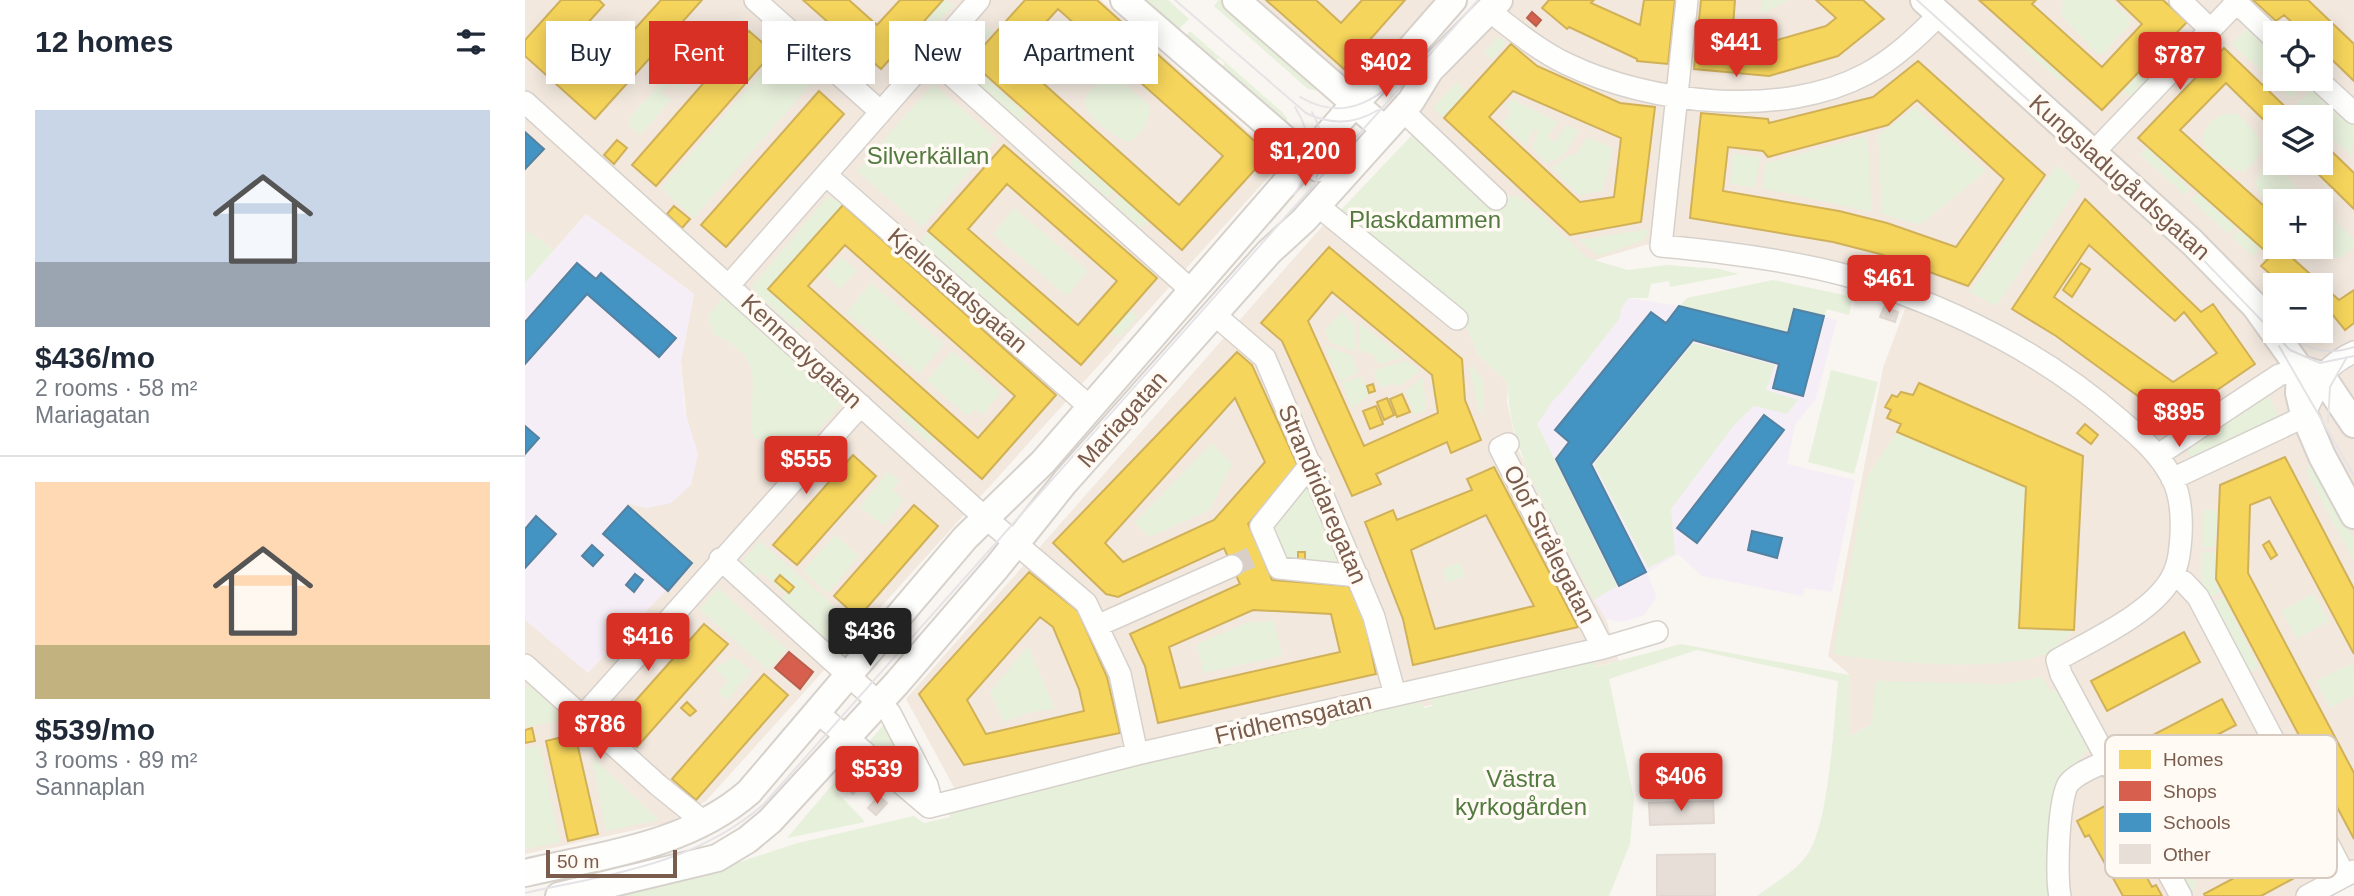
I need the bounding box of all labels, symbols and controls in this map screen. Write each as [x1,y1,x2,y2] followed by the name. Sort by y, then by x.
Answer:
[1695,20,1777,79] pin: $441
[546,21,635,84] chip: Buy
[649,21,748,84] chip: Rent
[762,21,875,84] chip: Filters
[889,21,985,84] chip: New
[999,21,1158,84] chip: Apartment
[2263,21,2333,343] map controls
[2263,21,2333,91] button: locate
[452,23,490,61] icon: filters
[35,25,173,58] text: 12 homes
[1710,29,1762,55] text: $441
[2139,32,2221,92] pin: $787
[1345,40,1427,99] pin: $402
[2154,42,2206,68] text: $787
[1360,49,1412,75] text: $402
[2024,89,2216,265] street label: Kungsladugårdsgatan
[2263,105,2333,175] button: layers
[1248,128,1362,188] pin: $1,200
[1270,138,1340,164] text: $1,200
[867,142,989,169] park label: Silverkällan
[200,156,326,282] icon: home
[2263,189,2333,259] button: +
[1349,206,1501,233] park label: Plaskdammen
[883,222,1033,358] street label: Kjellestadsgatan
[1848,256,1930,315] pin: $461
[1863,265,1915,291] text: $461
[2263,273,2333,343] button: −
[736,288,868,414] street label: Kennedygatan
[35,341,155,374] text: $436/mo
[1072,365,1172,473] street label: Mariagatan
[35,375,197,401] text: 2 rooms · 58 m²
[2138,390,2220,449] pin: $895
[2153,399,2205,425] text: $895
[1273,400,1373,588] street label: Strandridaregatan
[35,402,150,428] text: Mariagatan
[765,436,847,496] pin: $555
[780,446,832,472] text: $555
[1499,461,1601,627] street label: Olof Strålegatan
[200,528,326,654] icon: home
[829,608,911,668] pin: $436
[607,614,689,673] pin: $416
[844,618,896,644] text: $436
[622,623,674,649] text: $416
[1212,687,1374,749] street label: Fridhemsgatan
[559,702,641,761] pin: $786
[574,711,626,737] text: $786
[35,713,155,746] text: $539/mo
[2105,735,2337,878] legend
[836,746,918,806] pin: $539
[35,747,197,773] text: 3 rooms · 89 m²
[2163,749,2223,770] text: Homes
[1640,754,1722,813] pin: $406
[851,756,903,782] text: $539
[1655,763,1707,789] text: $406
[1455,765,1587,820] park label: Västra kyrkogården
[35,774,145,800] text: Sannaplan
[2163,781,2217,802] text: Shops
[2163,812,2231,833] text: Schools
[2163,844,2211,865] text: Other
[546,847,677,879] scale bar
[557,851,599,872] text: 50 m

